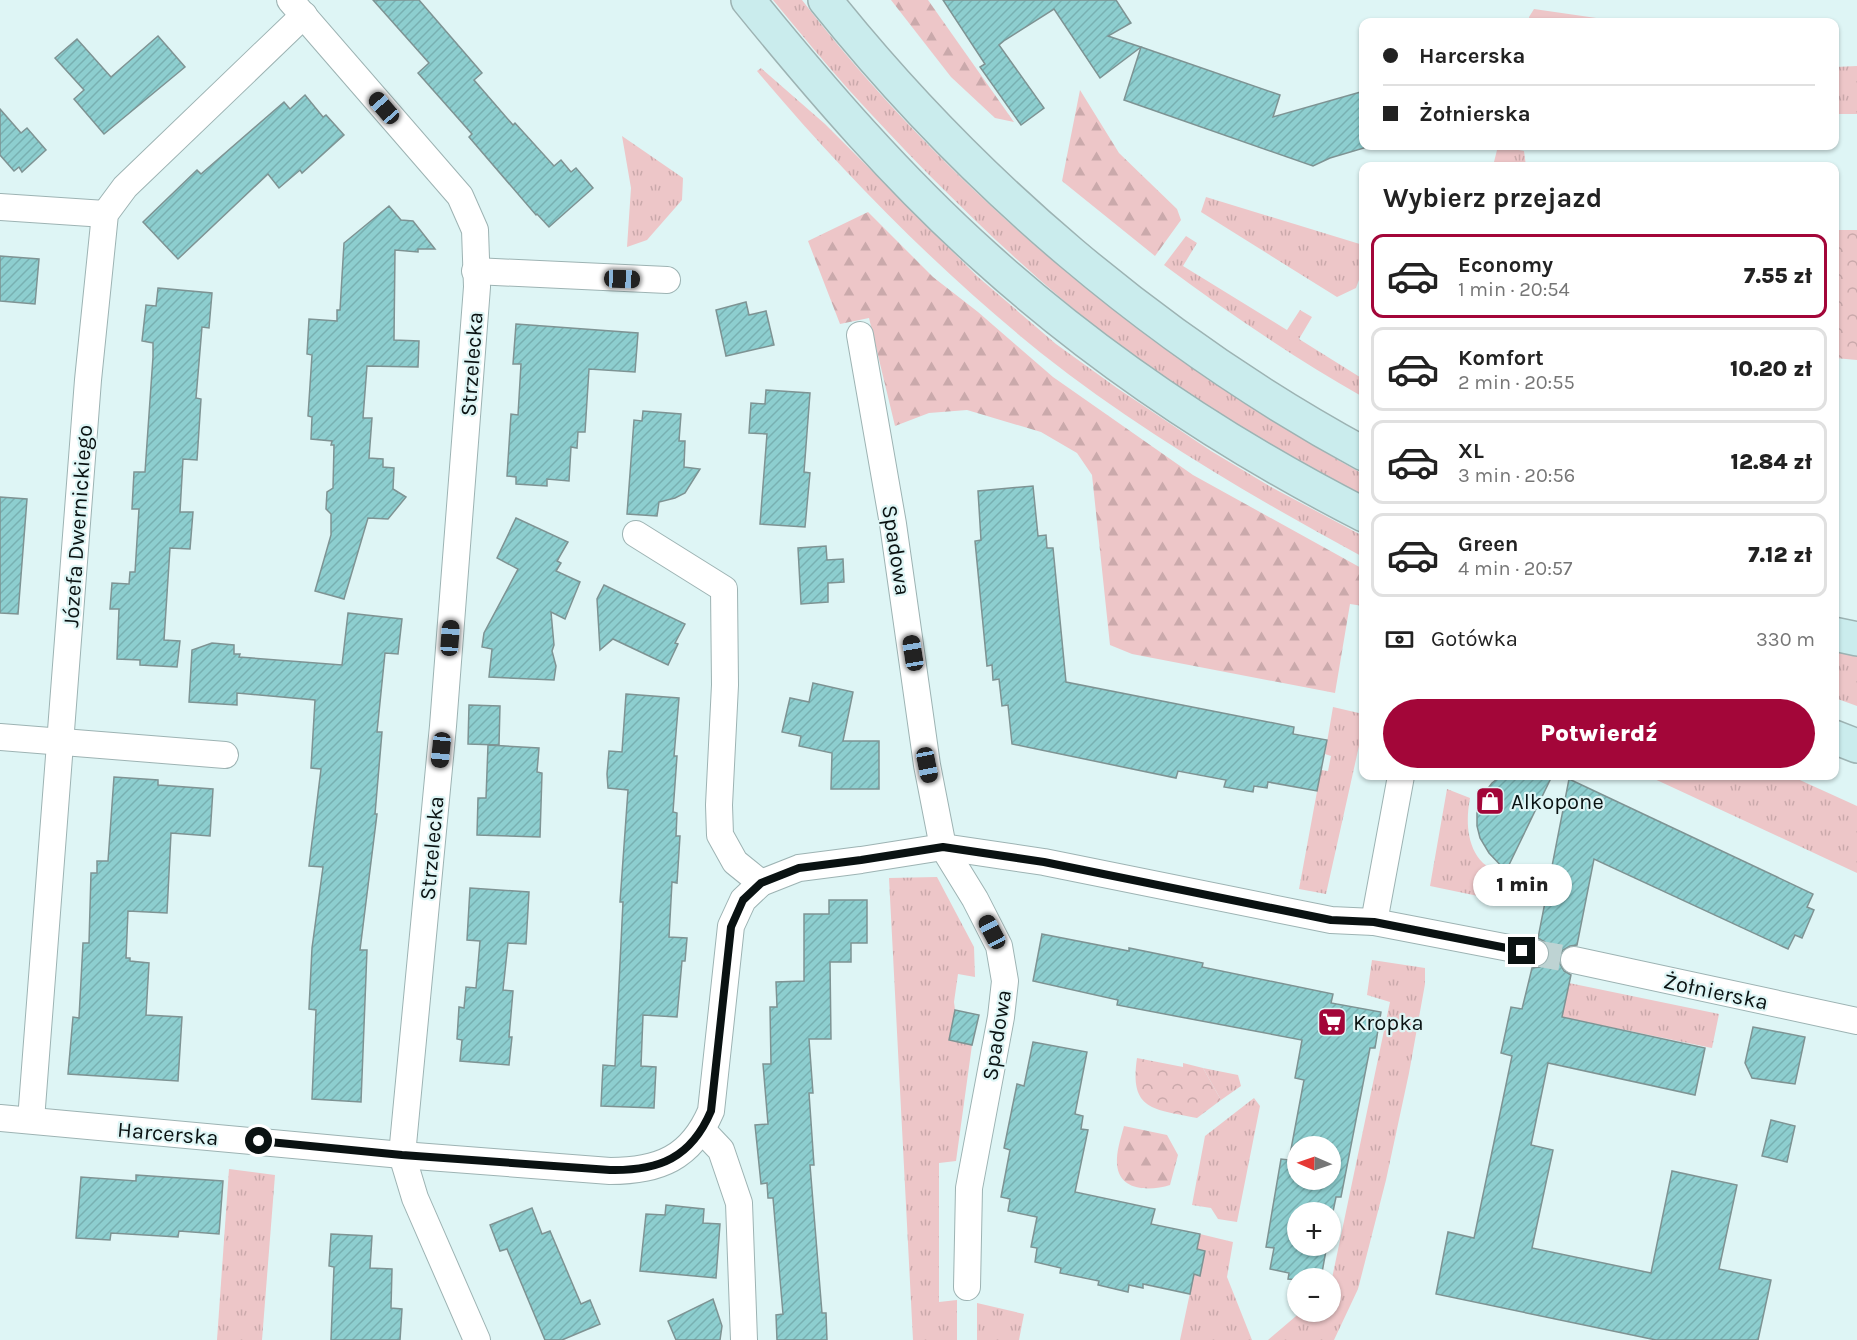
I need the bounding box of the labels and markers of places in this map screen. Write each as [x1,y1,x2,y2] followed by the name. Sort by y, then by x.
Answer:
[1474,785,1506,817] shop icon: Alkopone
[1511,789,1604,815] place label: Alkopone
[1316,1006,1348,1038] supermarket icon: Kropka
[1353,1010,1424,1036] place label: Kropka

